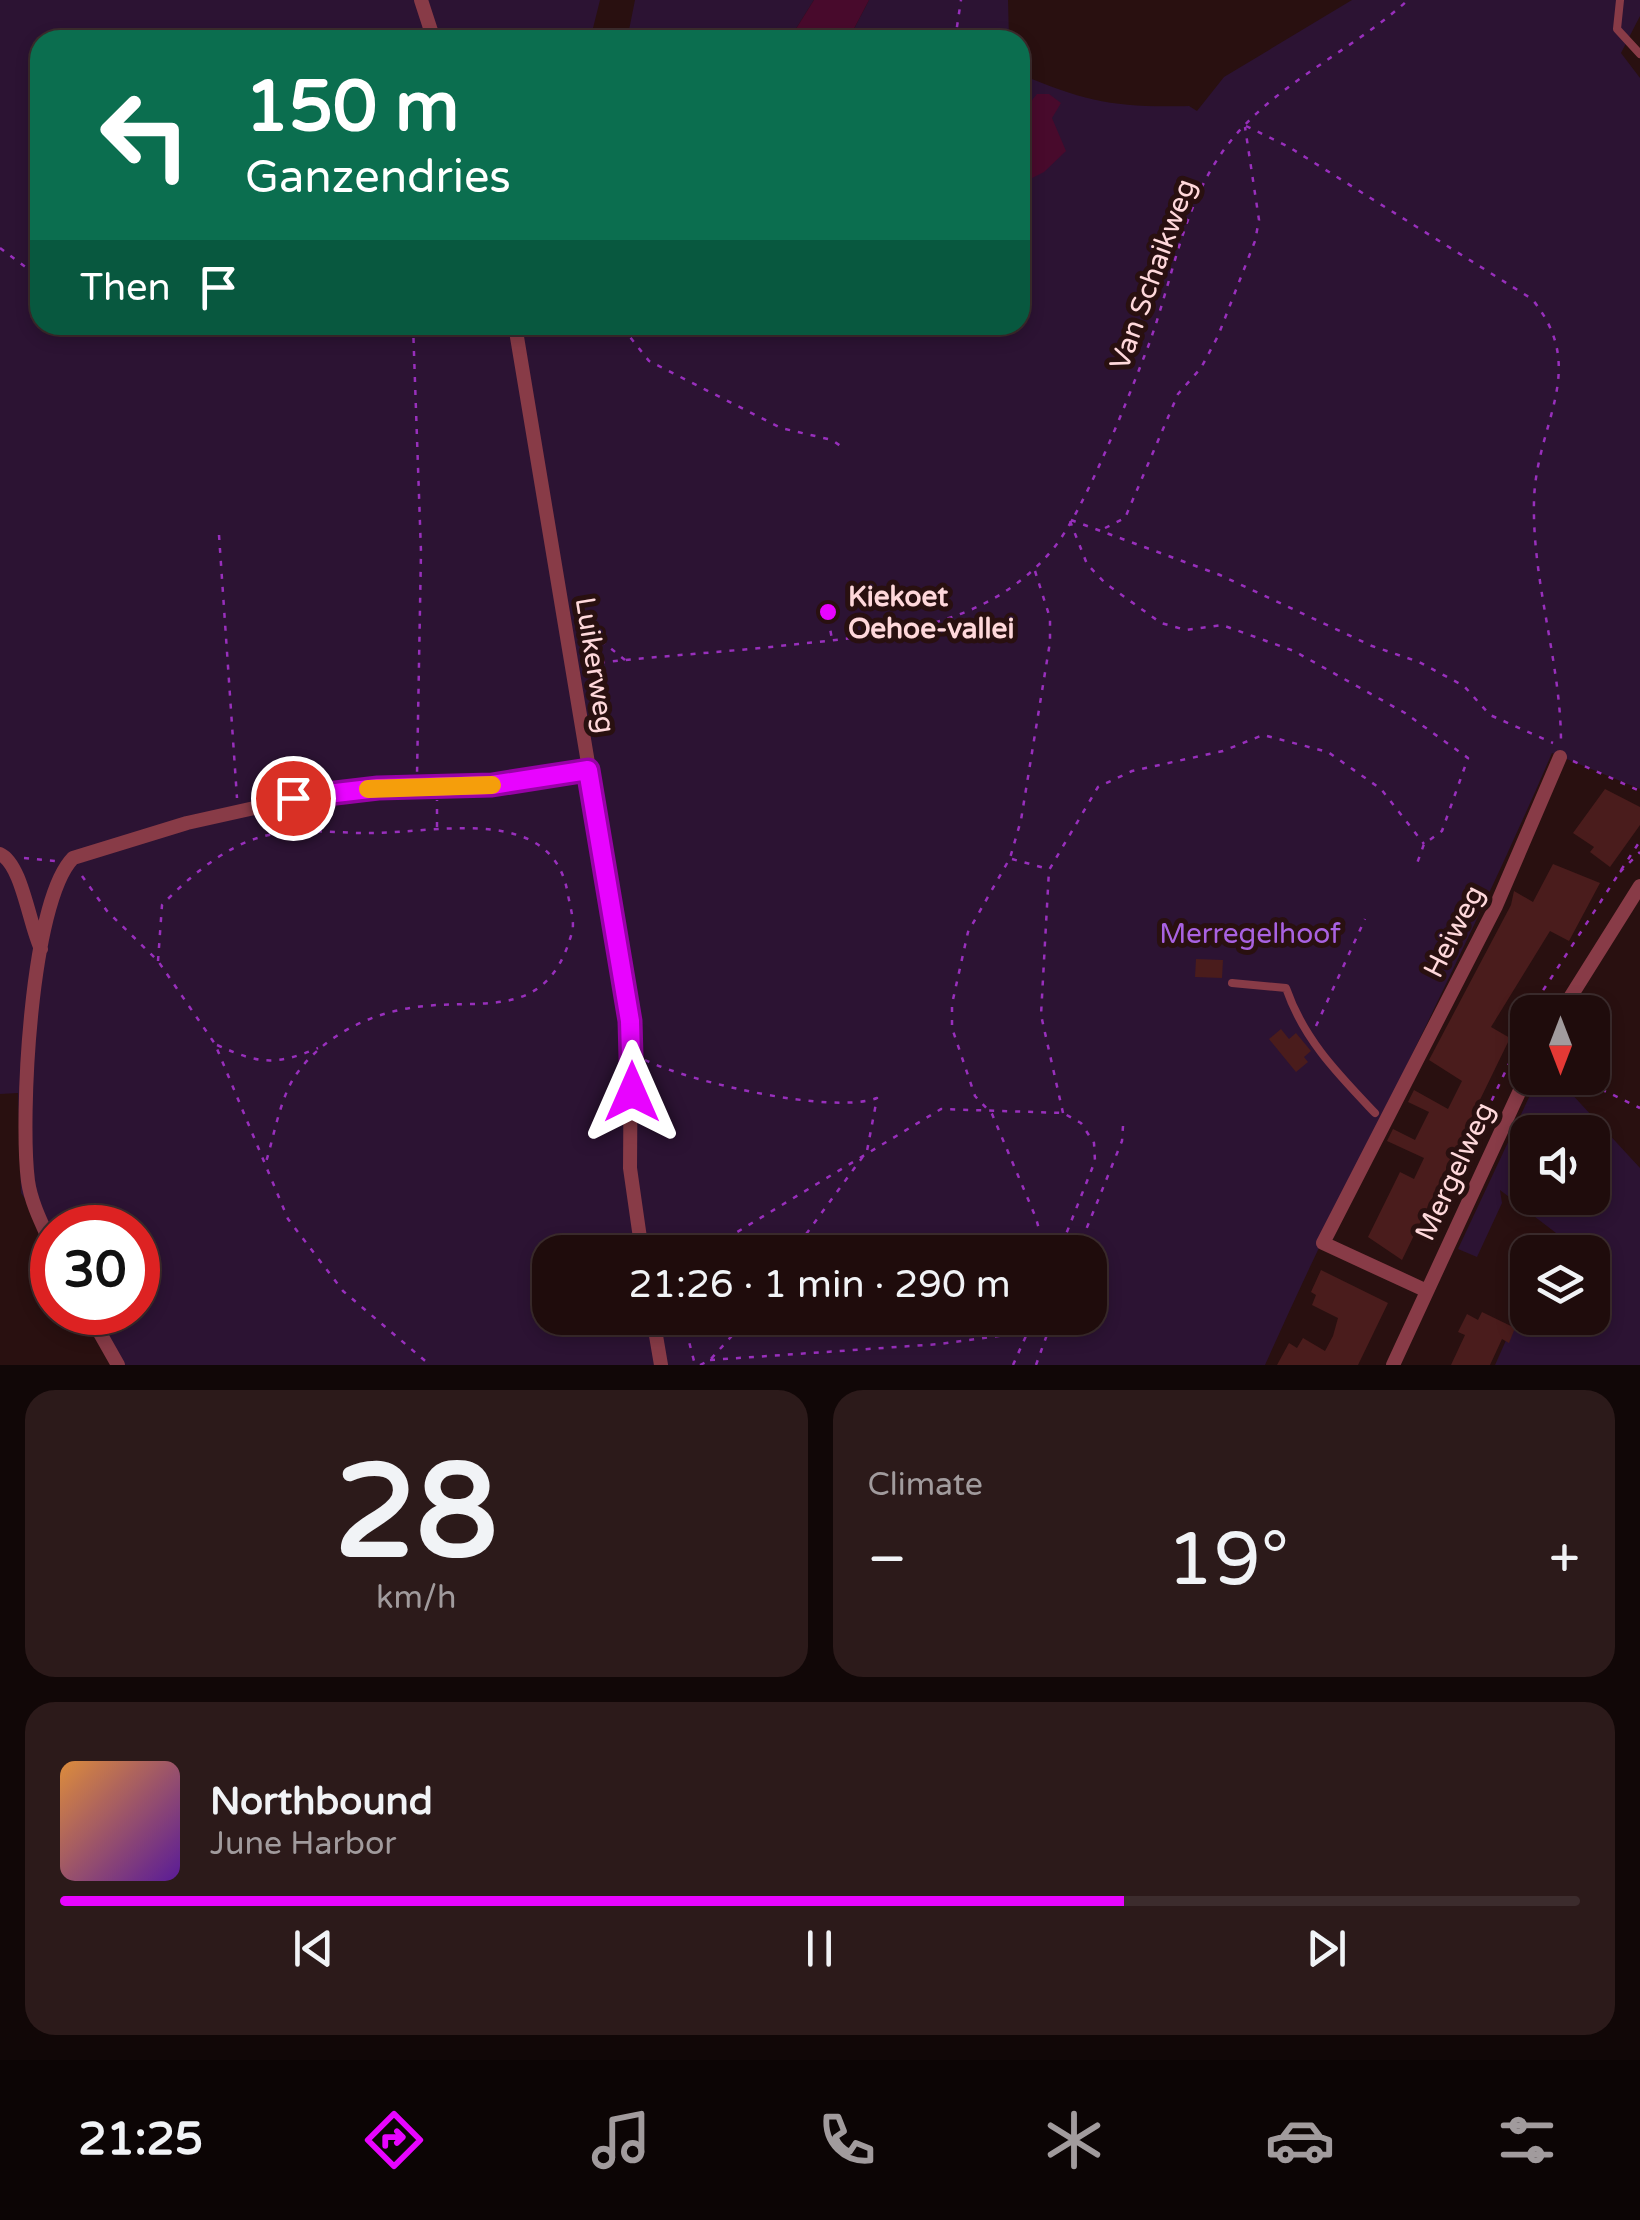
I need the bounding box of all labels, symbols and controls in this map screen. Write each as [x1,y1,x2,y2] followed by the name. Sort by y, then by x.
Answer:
[245,66,459,150] text: 150 m
[80,70,210,200] icon: left
[245,151,511,205] text: Ganzendries
[1103,174,1203,374] street label: Van Schaikweg
[191,260,246,315] icon: arrive
[80,265,171,311] text: Then
[848,580,1014,646] place label: Kiekoet Oehoe-vallei
[567,595,623,736] street label: Luikerweg
[817,601,839,623] marker: Kiekoet Oehoe-vallei
[251,756,336,841] pin
[266,771,321,826] icon: arrive
[1416,880,1492,983] street label: Heiweg
[1159,917,1341,951] park label: Merregelhoof
[1510,995,1610,1095] north arrow
[1510,995,1610,1335] map controls
[580,1040,684,1144] position arrow
[1408,1097,1502,1246] street label: Mergelweg
[1510,1115,1610,1215] button: sound
[30,1205,160,1335] speed limit sign: 30
[1510,1235,1610,1335] button: layers
[628,1262,1011,1308] text: 21:26 · 1 min · 290 m
[335,1436,498,1592] text: 28
[868,1466,983,1504] text: Climate
[1167,1515,1289,1605] text: 19°
[868,1527,907,1593] text: −
[1549,1527,1580,1593] text: +
[376,1579,456,1617] text: km/h
[210,1779,433,1825] text: Northbound
[210,1825,397,1863] text: June Harbor
[286,1921,341,1976] icon: previous
[792,1921,847,1976] icon: pause
[1299,1921,1354,1976] icon: next
[359,2105,429,2175] icon: directions
[586,2105,656,2175] icon: music
[812,2105,882,2175] icon: phone
[1039,2105,1109,2175] icon: climate
[1265,2105,1335,2175] icon: car
[1492,2105,1562,2175] icon: filters
[78,2113,203,2167] text: 21:25

